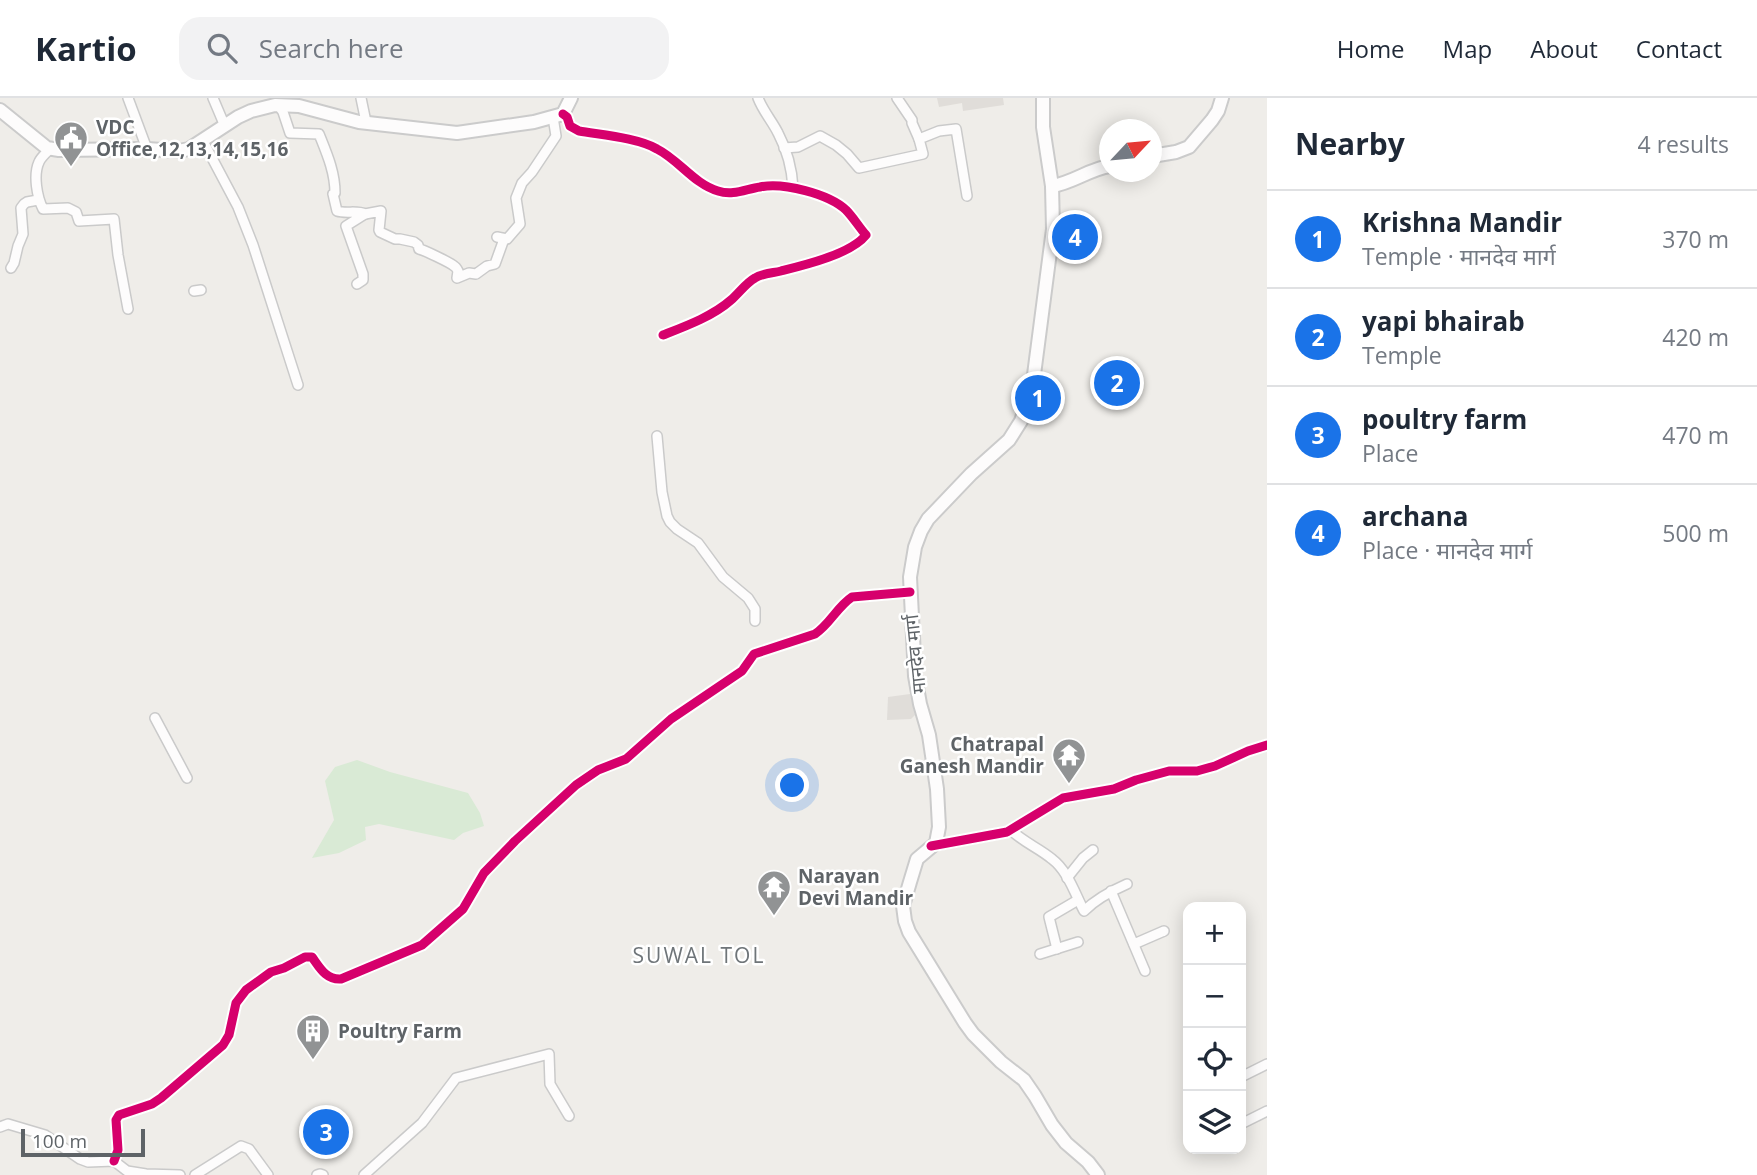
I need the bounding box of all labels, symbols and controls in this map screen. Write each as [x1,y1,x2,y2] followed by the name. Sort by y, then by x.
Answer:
[179,17,669,80] search box
[35,26,137,71] text: Kartio
[203,29,241,67] icon: search
[259,30,404,66] text: Search here
[1337,32,1405,65] text: Home
[1443,32,1492,65] text: Map
[1530,32,1598,65] text: About
[1636,32,1722,65] text: Contact
[96,114,288,162] place label: VDC Office,12,13,14,15,16
[52,119,90,168] public building icon: VDC Office,12,13,14,15,16
[1099,119,1162,182] north arrow
[1295,123,1405,164] text: Nearby
[1638,128,1729,160] text: 4 results
[1362,204,1562,240] text: Krishna Mandir
[1052,211,1098,263] pin: 4
[1311,223,1325,255] text: 1
[1662,223,1729,255] text: 370 m
[1362,240,1556,272] text: Temple · मानदेव मार्ग
[1362,303,1525,339] text: yapi bhairab
[1311,321,1325,353] text: 2
[1662,321,1729,353] text: 420 m
[1362,339,1442,371] text: Temple
[1094,357,1140,409] pin: 2
[1015,372,1061,424] pin: 1
[1362,401,1527,437] text: poultry farm
[1311,419,1325,451] text: 3
[1662,419,1729,451] text: 470 m
[1362,437,1418,469] text: Place
[1362,498,1468,534] text: archana
[1311,517,1325,549] text: 4
[1662,517,1729,549] text: 500 m
[1362,534,1532,566] text: Place · मानदेव मार्ग
[898,612,932,695] street label: मानदेव मार्ग
[900,731,1044,779] place label: Chatrapal Ganesh Mandir
[1050,736,1088,785] temple icon: Chatrapal Ganesh Mandir
[775,768,809,802] your location
[798,863,914,911] place label: Narayan Devi Mandir
[755,868,793,917] temple icon: Narayan Devi Mandir
[1183,902,1246,1154] map controls
[1183,902,1246,965] button: +
[633,941,765,969] district label: SUWAL TOL
[1183,965,1246,1028] button: −
[294,1012,332,1061] building icon: Poultry Farm
[338,1018,462,1044] place label: Poultry Farm
[1183,1028,1246,1091] button: locate
[1183,1091,1246,1154] button: layers
[303,1106,349,1158] pin: 3
[21,1126,145,1158] scale bar
[32,1128,87,1154] text: 100 m

